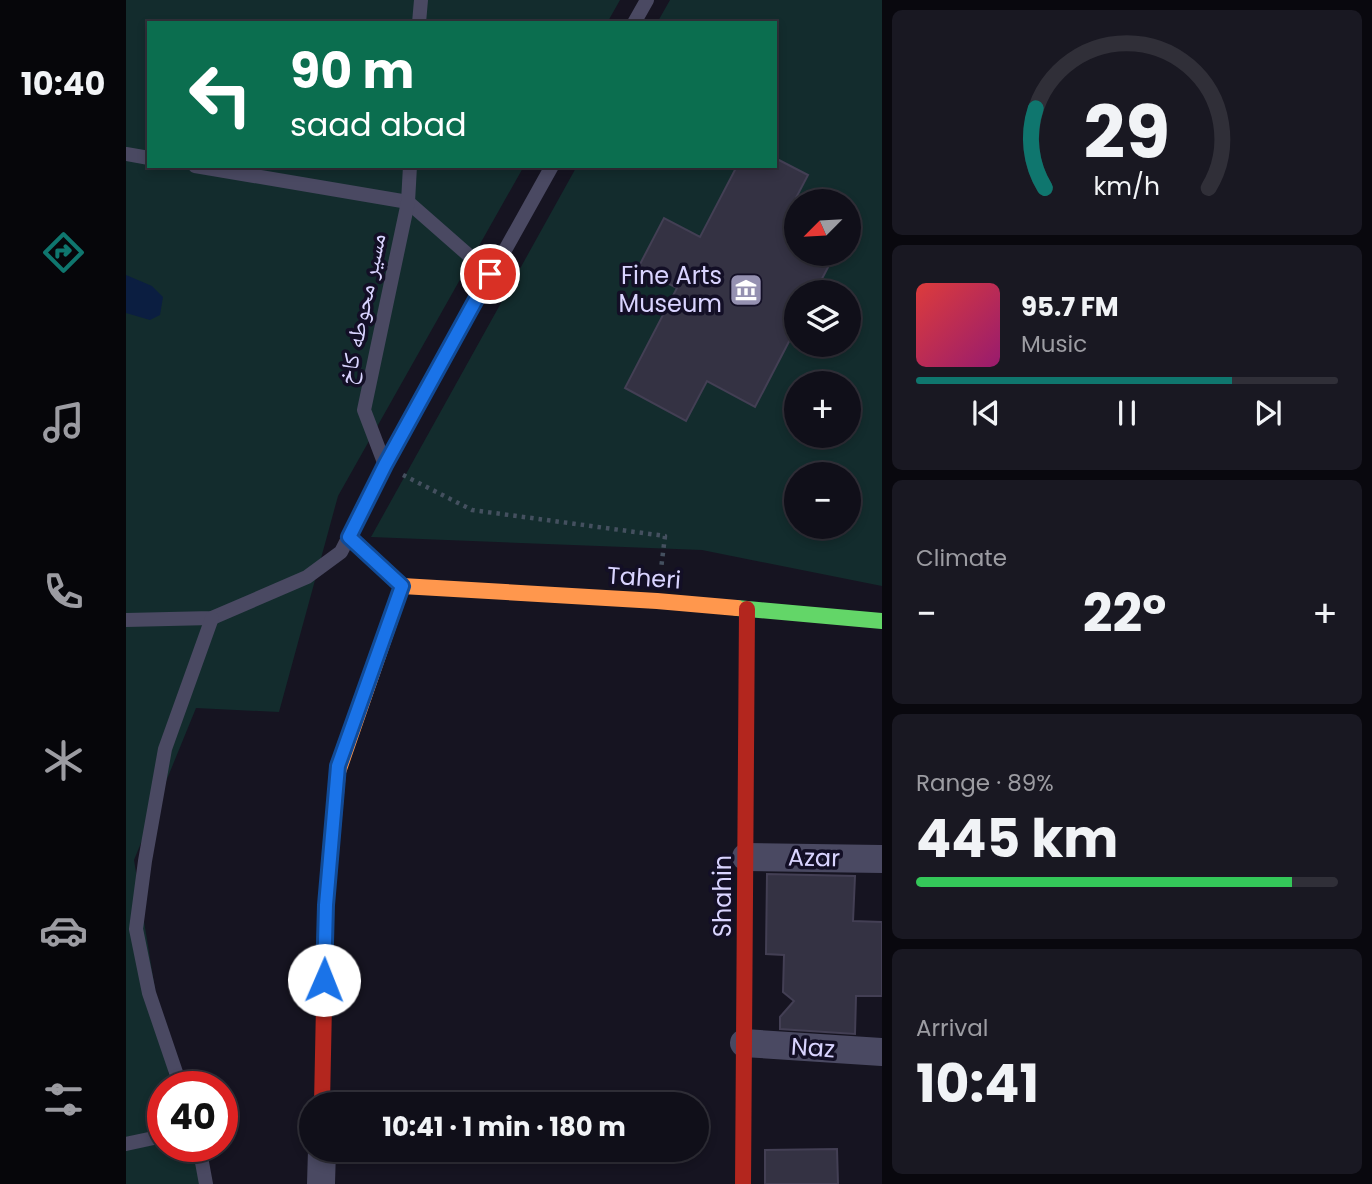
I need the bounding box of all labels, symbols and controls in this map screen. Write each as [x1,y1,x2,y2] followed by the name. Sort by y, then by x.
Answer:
[290,37,414,105] text: 90 m
[175,49,266,140] icon: left
[21,61,105,106] text: 10:40
[1084,83,1170,184] text: 29
[290,102,467,147] text: saad abad
[1094,169,1160,204] text: km/h
[784,189,861,266] north arrow
[784,189,861,539] map controls
[39,228,88,277] icon: directions
[329,230,394,388] street label: مسیر محوطه کاخ
[460,244,520,304] pin
[471,255,509,293] icon: arrive
[618,259,722,320] place label: Fine Arts Museum
[727,271,765,309] museum icon: Fine Arts Museum
[784,280,861,357] button: layers
[1021,289,1119,325] text: 95.7 FM
[1021,328,1087,360] text: Music
[784,371,861,448] button: +
[967,394,1005,432] icon: previous
[1108,394,1146,432] icon: pause
[1249,394,1287,432] icon: next
[39,398,88,447] icon: music
[784,462,861,539] button: −
[916,542,1007,574] text: Climate
[606,558,682,597] street label: Taheri
[39,567,88,616] icon: phone
[1083,577,1166,650] text: 22°
[916,587,937,640] text: −
[1312,587,1338,640] text: +
[39,736,88,785] icon: climate
[916,767,1054,799] text: Range · 89%
[916,802,1118,875] text: 445 km
[788,841,840,874] street label: Azar
[706,855,739,937] street label: Shahin
[39,906,88,955] icon: car
[287,943,361,1017] position arrow
[916,1012,988,1044] text: Arrival
[790,1030,836,1065] street label: Naz
[916,1047,1039,1120] text: 10:41
[147,1071,238,1162] speed limit sign: 40
[39,1075,88,1124] icon: filters
[382,1109,626,1145] text: 10:41 · 1 min · 180 m

